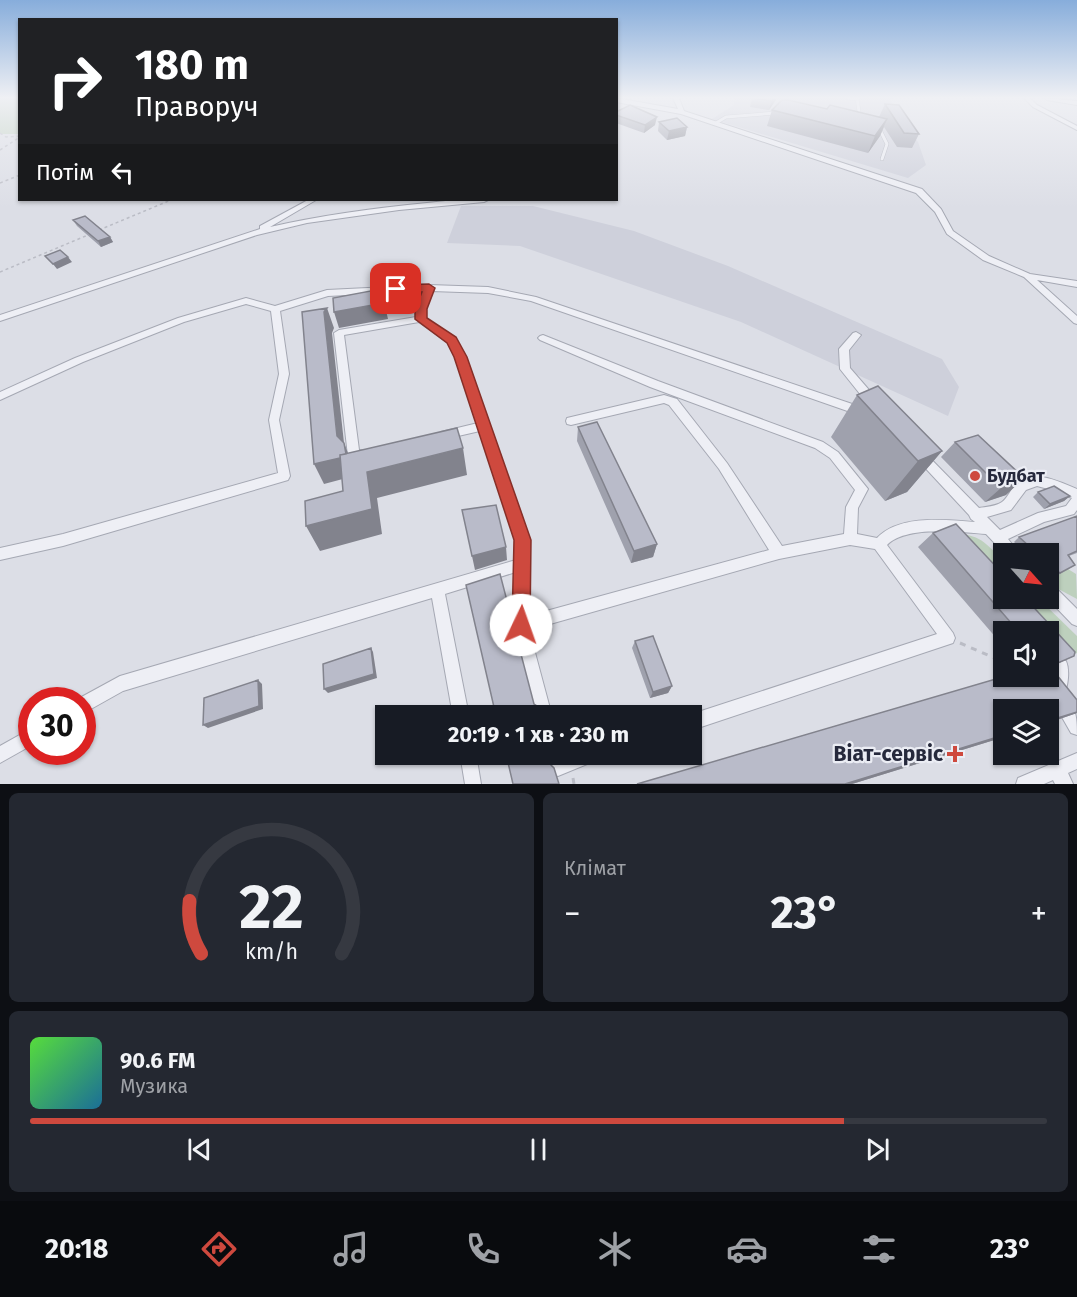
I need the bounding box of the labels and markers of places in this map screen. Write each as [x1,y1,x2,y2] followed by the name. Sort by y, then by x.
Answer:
[370,263,421,314] pin
[987,465,1045,487] place label: Будбат
[968,469,982,483] marker: Будбат
[834,741,943,767] place label: Віат-сервіс
[948,747,962,761] marker: Віат-сервіс

